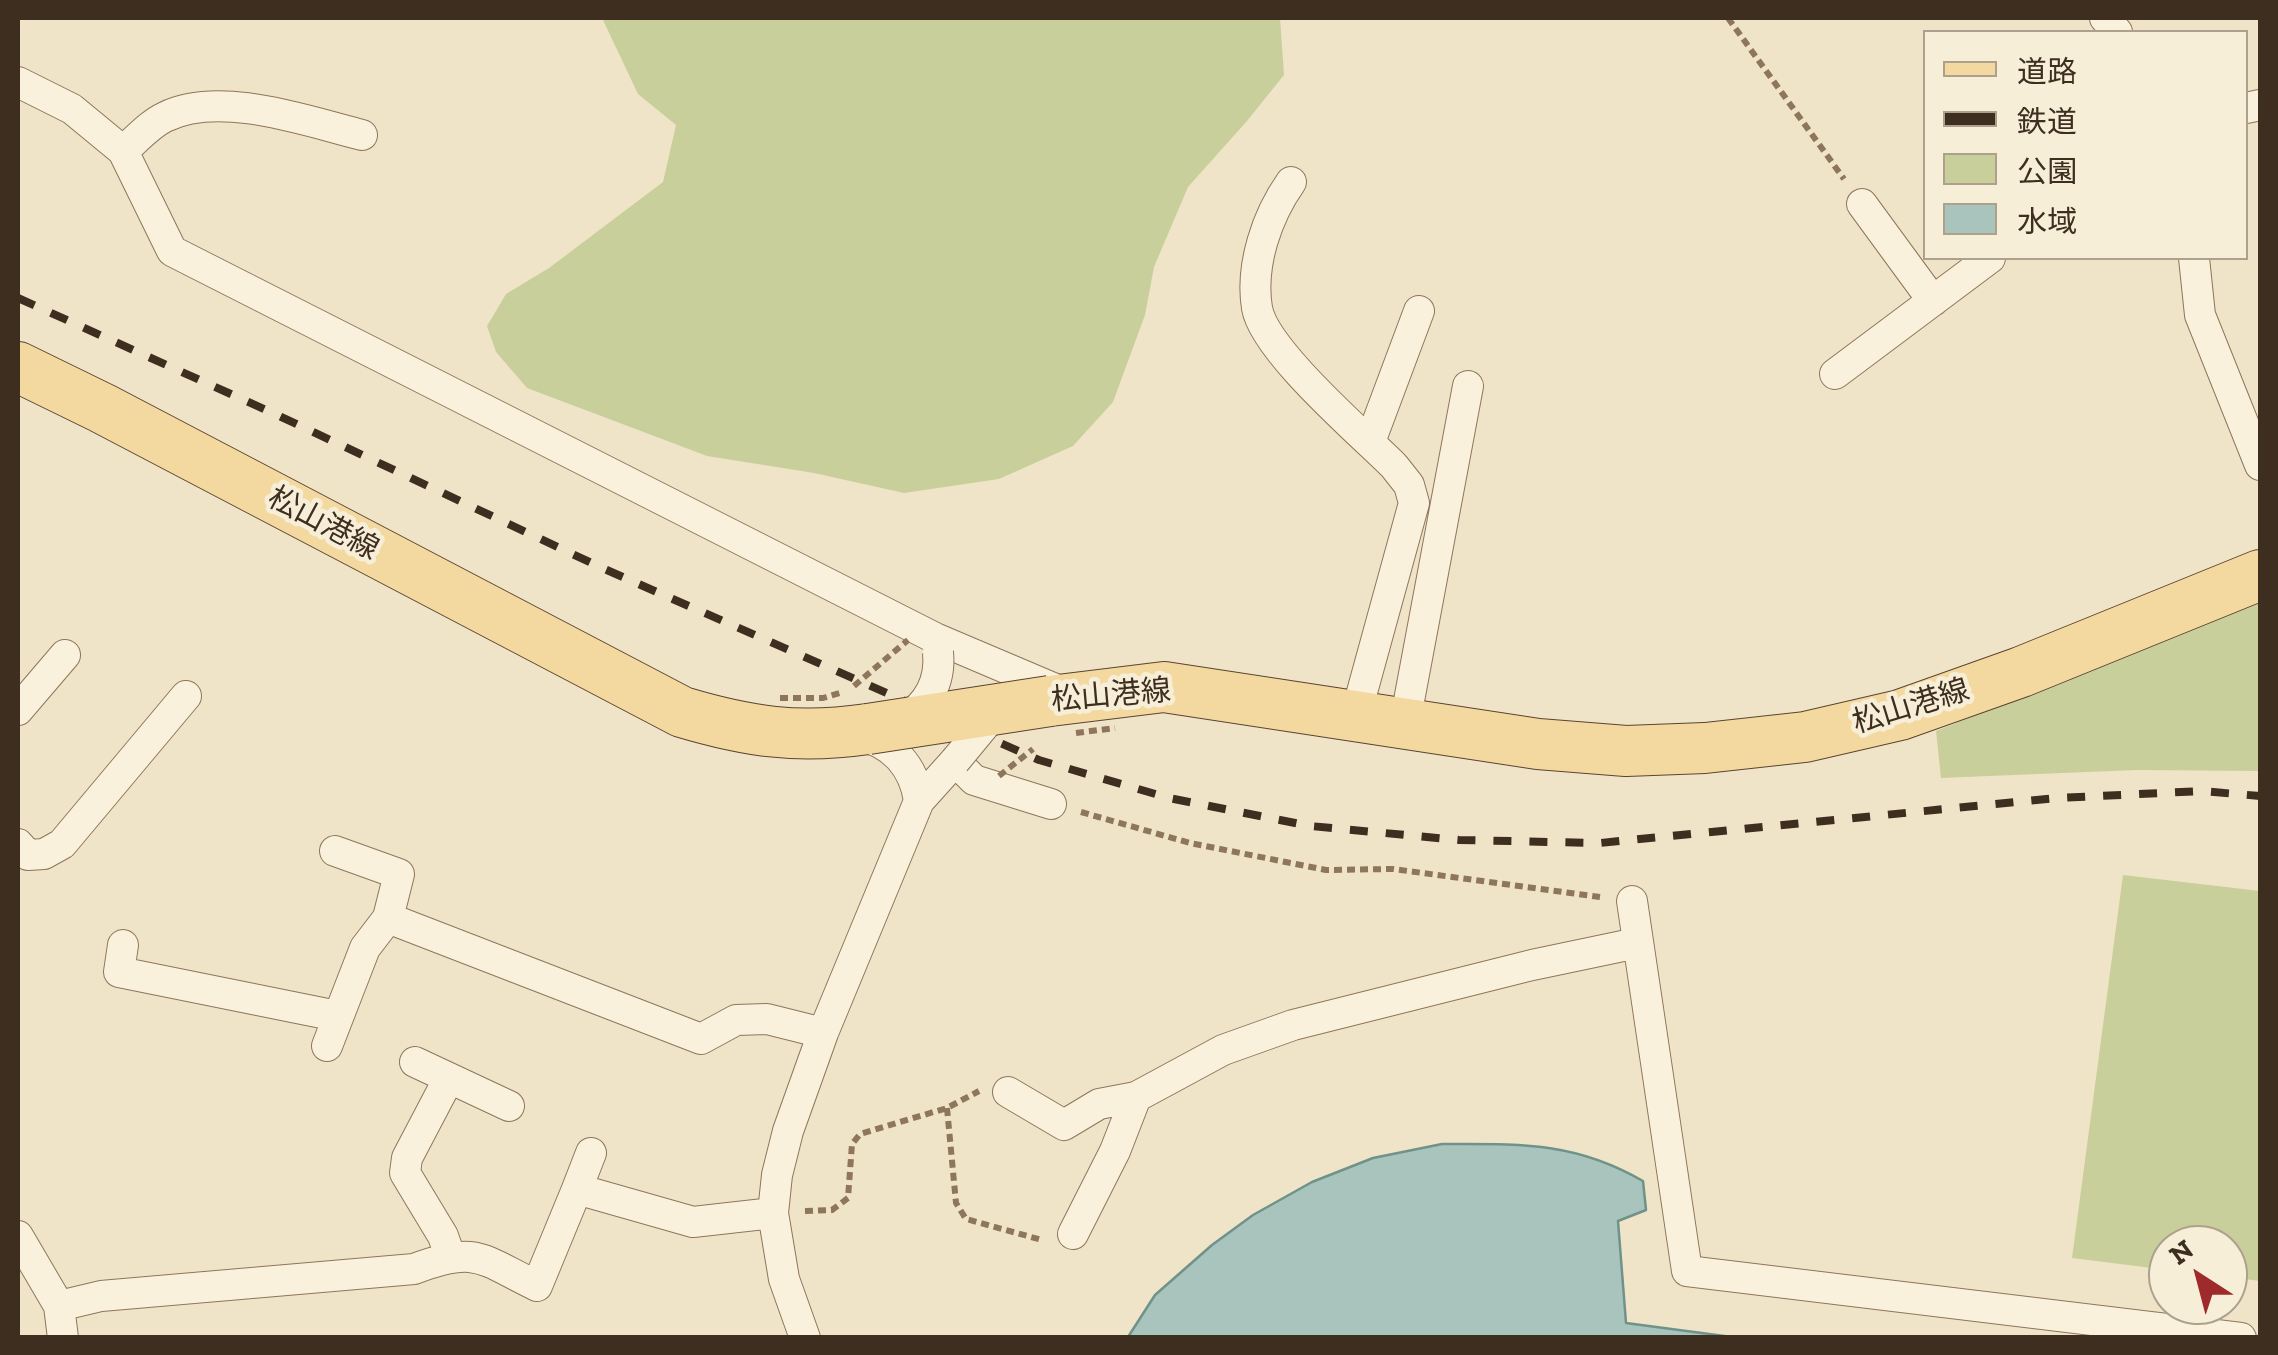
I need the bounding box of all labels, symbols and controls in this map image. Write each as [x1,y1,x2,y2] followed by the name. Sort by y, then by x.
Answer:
[1923,30,2248,260] legend
[2017,54,2077,90] text: 道路
[2017,104,2077,140] text: 鉄道
[2017,154,2077,190] text: 公園
[2017,204,2077,240] text: 水域
[262,480,384,568] street label: 松山港線
[1848,672,1974,742] street label: 松山港線
[1050,673,1172,719] street label: 松山港線
[2148,1225,2248,1325] north arrow
[2163,1232,2200,1272] text: N

